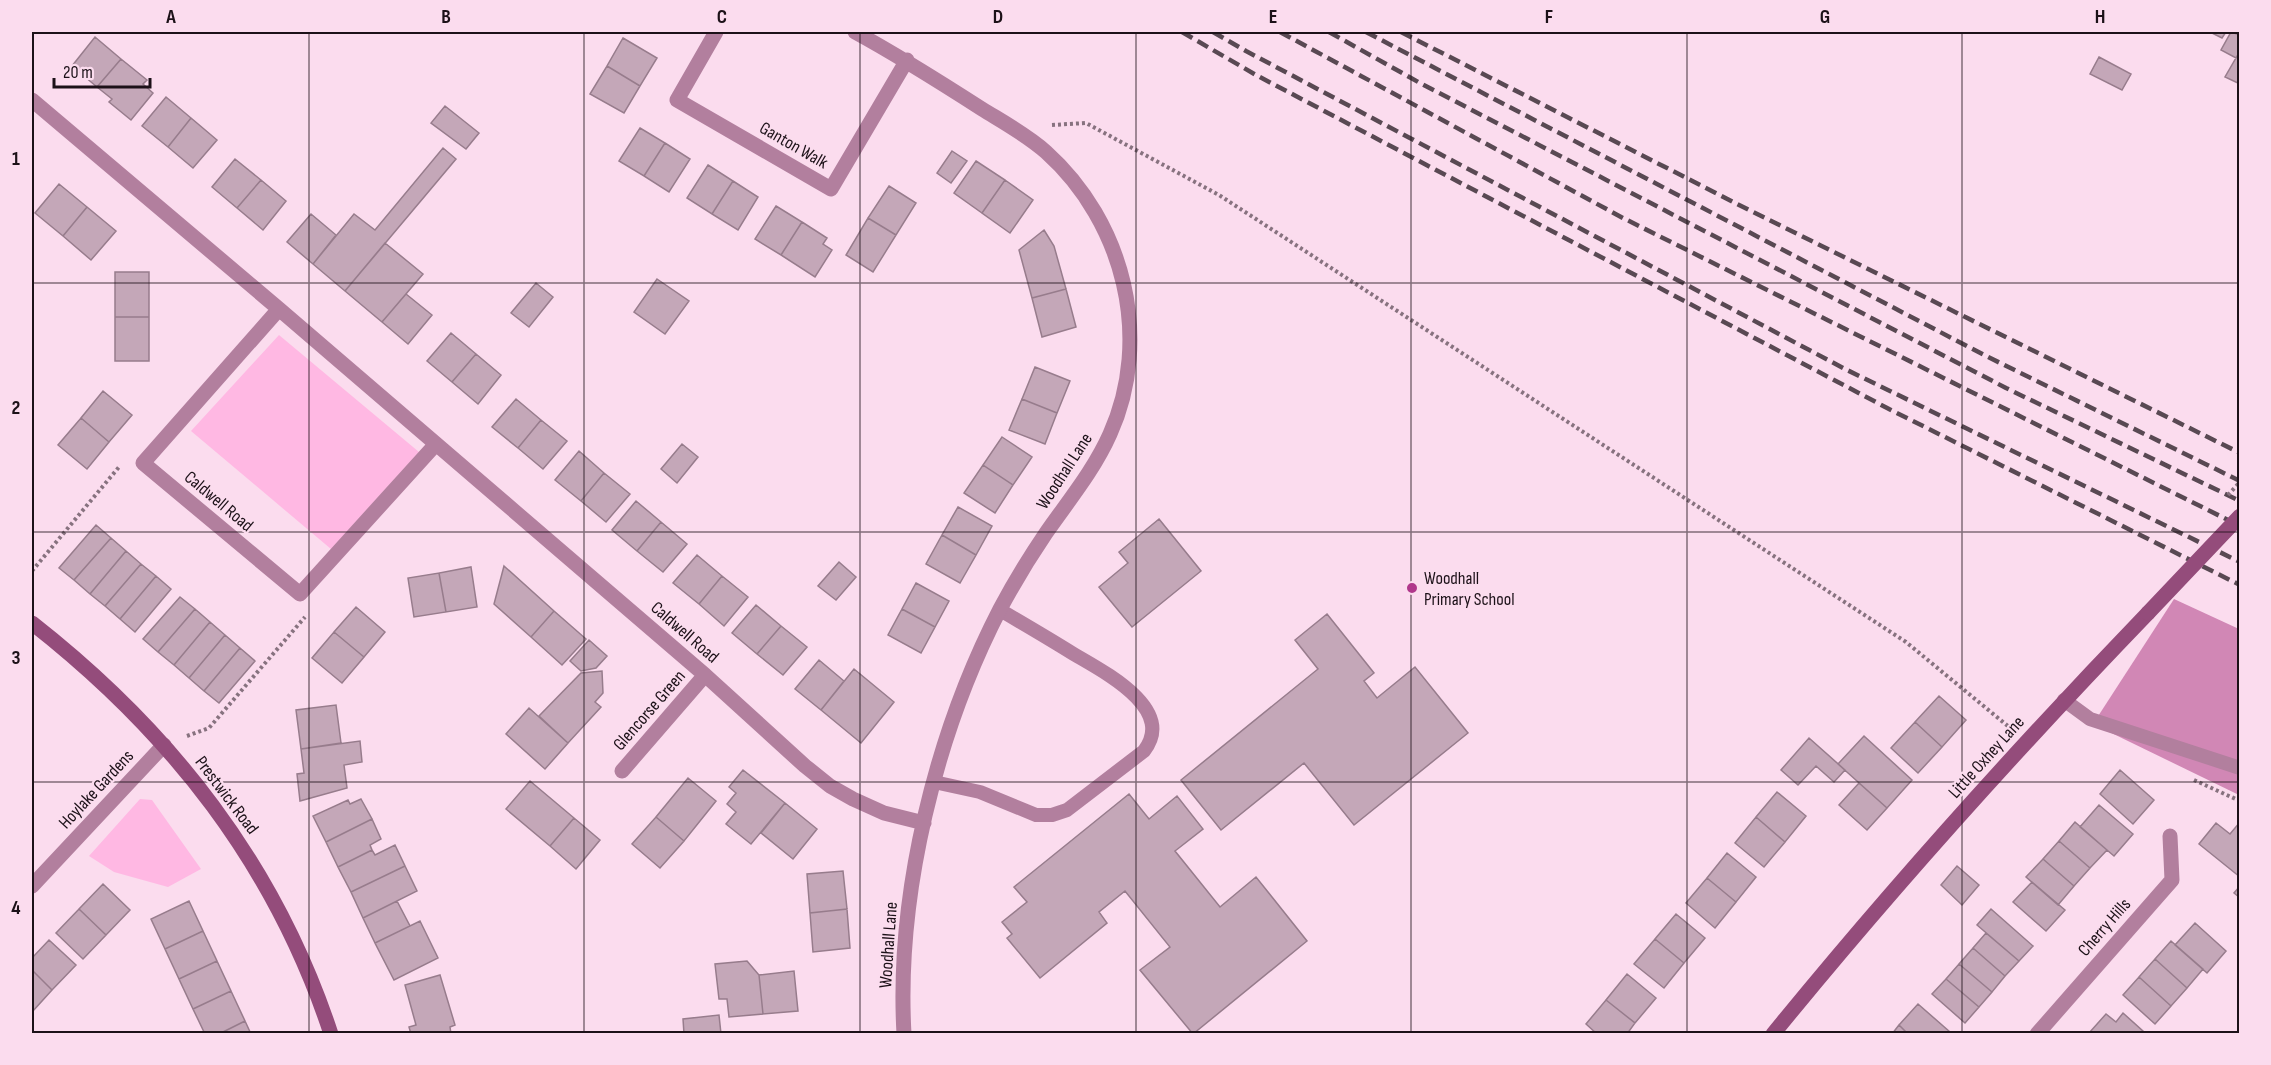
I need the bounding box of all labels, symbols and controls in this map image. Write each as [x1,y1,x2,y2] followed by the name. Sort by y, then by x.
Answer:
[165,5,176,29] text: A
[441,5,451,29] text: B
[717,5,727,29] text: C
[993,5,1003,29] text: D
[1269,5,1277,29] text: E
[1545,5,1553,29] text: F
[1820,5,1830,29] text: G
[2095,5,2105,29] text: H
[54,51,150,89] scale bar
[63,62,93,83] text: 20 m
[756,117,832,173] street label: Ganton Walk
[12,147,20,171] text: 1
[12,396,20,420] text: 2
[1032,429,1097,513] street label: Woodhall Lane
[180,467,257,536] street label: Caldwell Road
[1424,568,1515,610] place label: Woodhall Primary School
[1405,581,1419,595] marker: Woodhall Primary School
[646,597,723,668] street label: Caldwell Road
[12,646,21,670] text: 3
[609,666,690,755] street label: Glencorse Green
[1944,712,2029,803] street label: Little Oxhey Lane
[55,746,138,833] street label: Hoylake Gardens
[191,752,263,838] street label: Prestwick Road
[2074,894,2135,960] street label: Cherry Hills
[11,896,21,920] text: 4
[875,901,902,989] street label: Woodhall Lane

